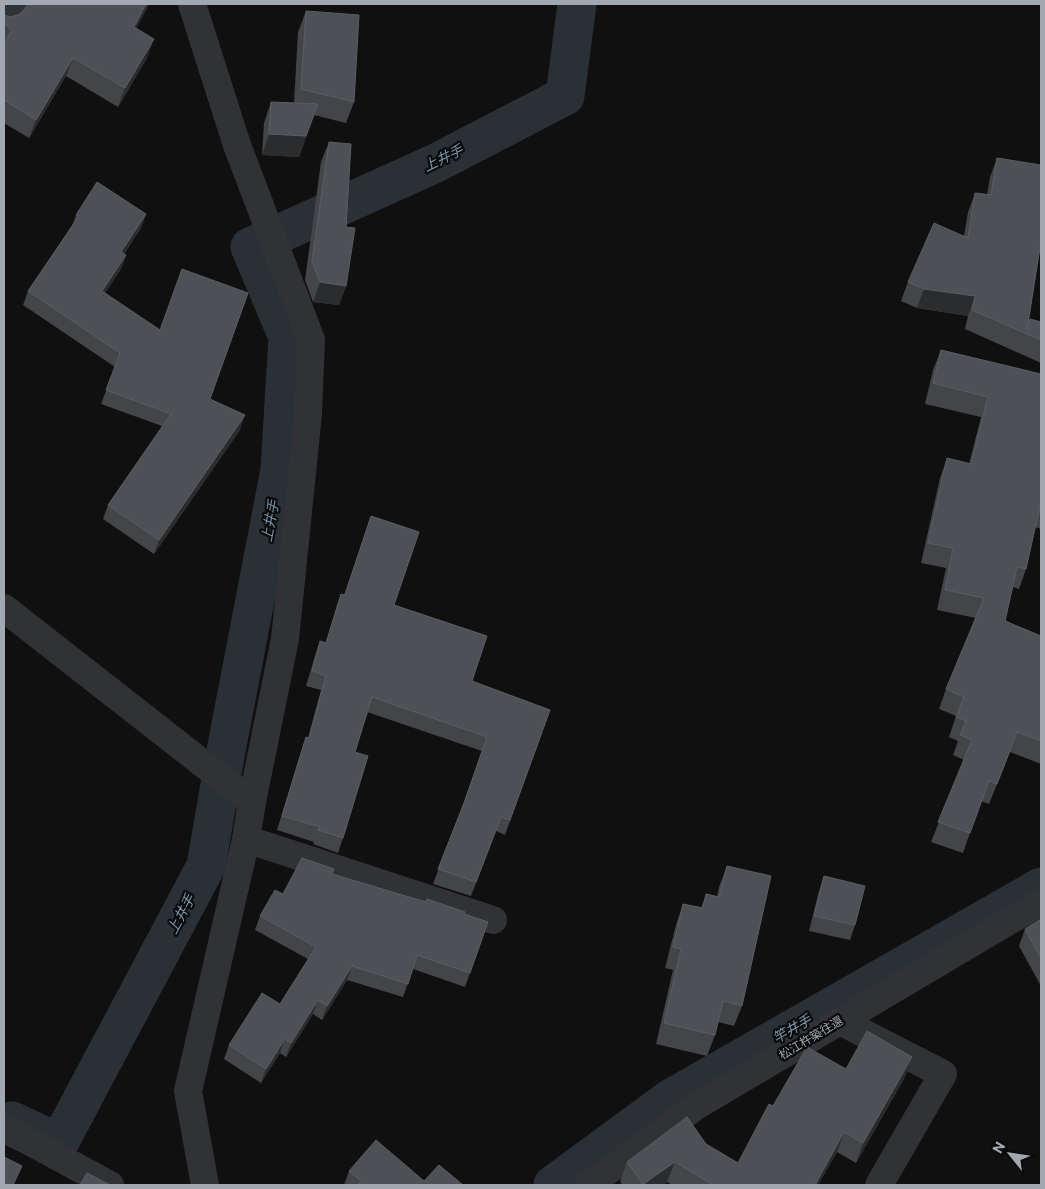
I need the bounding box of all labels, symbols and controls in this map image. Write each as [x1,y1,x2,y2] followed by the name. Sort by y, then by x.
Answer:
[420,140,466,174] water label: 上井手
[257,498,282,543] water label: 上井手
[163,890,198,936] water label: 上井手
[769,1010,815,1046] water label: 竿井手
[776,1013,845,1062] street label: 松江杵築往還
[985,1129,1035,1179] north arrow
[988,1138,1008,1156] text: N

